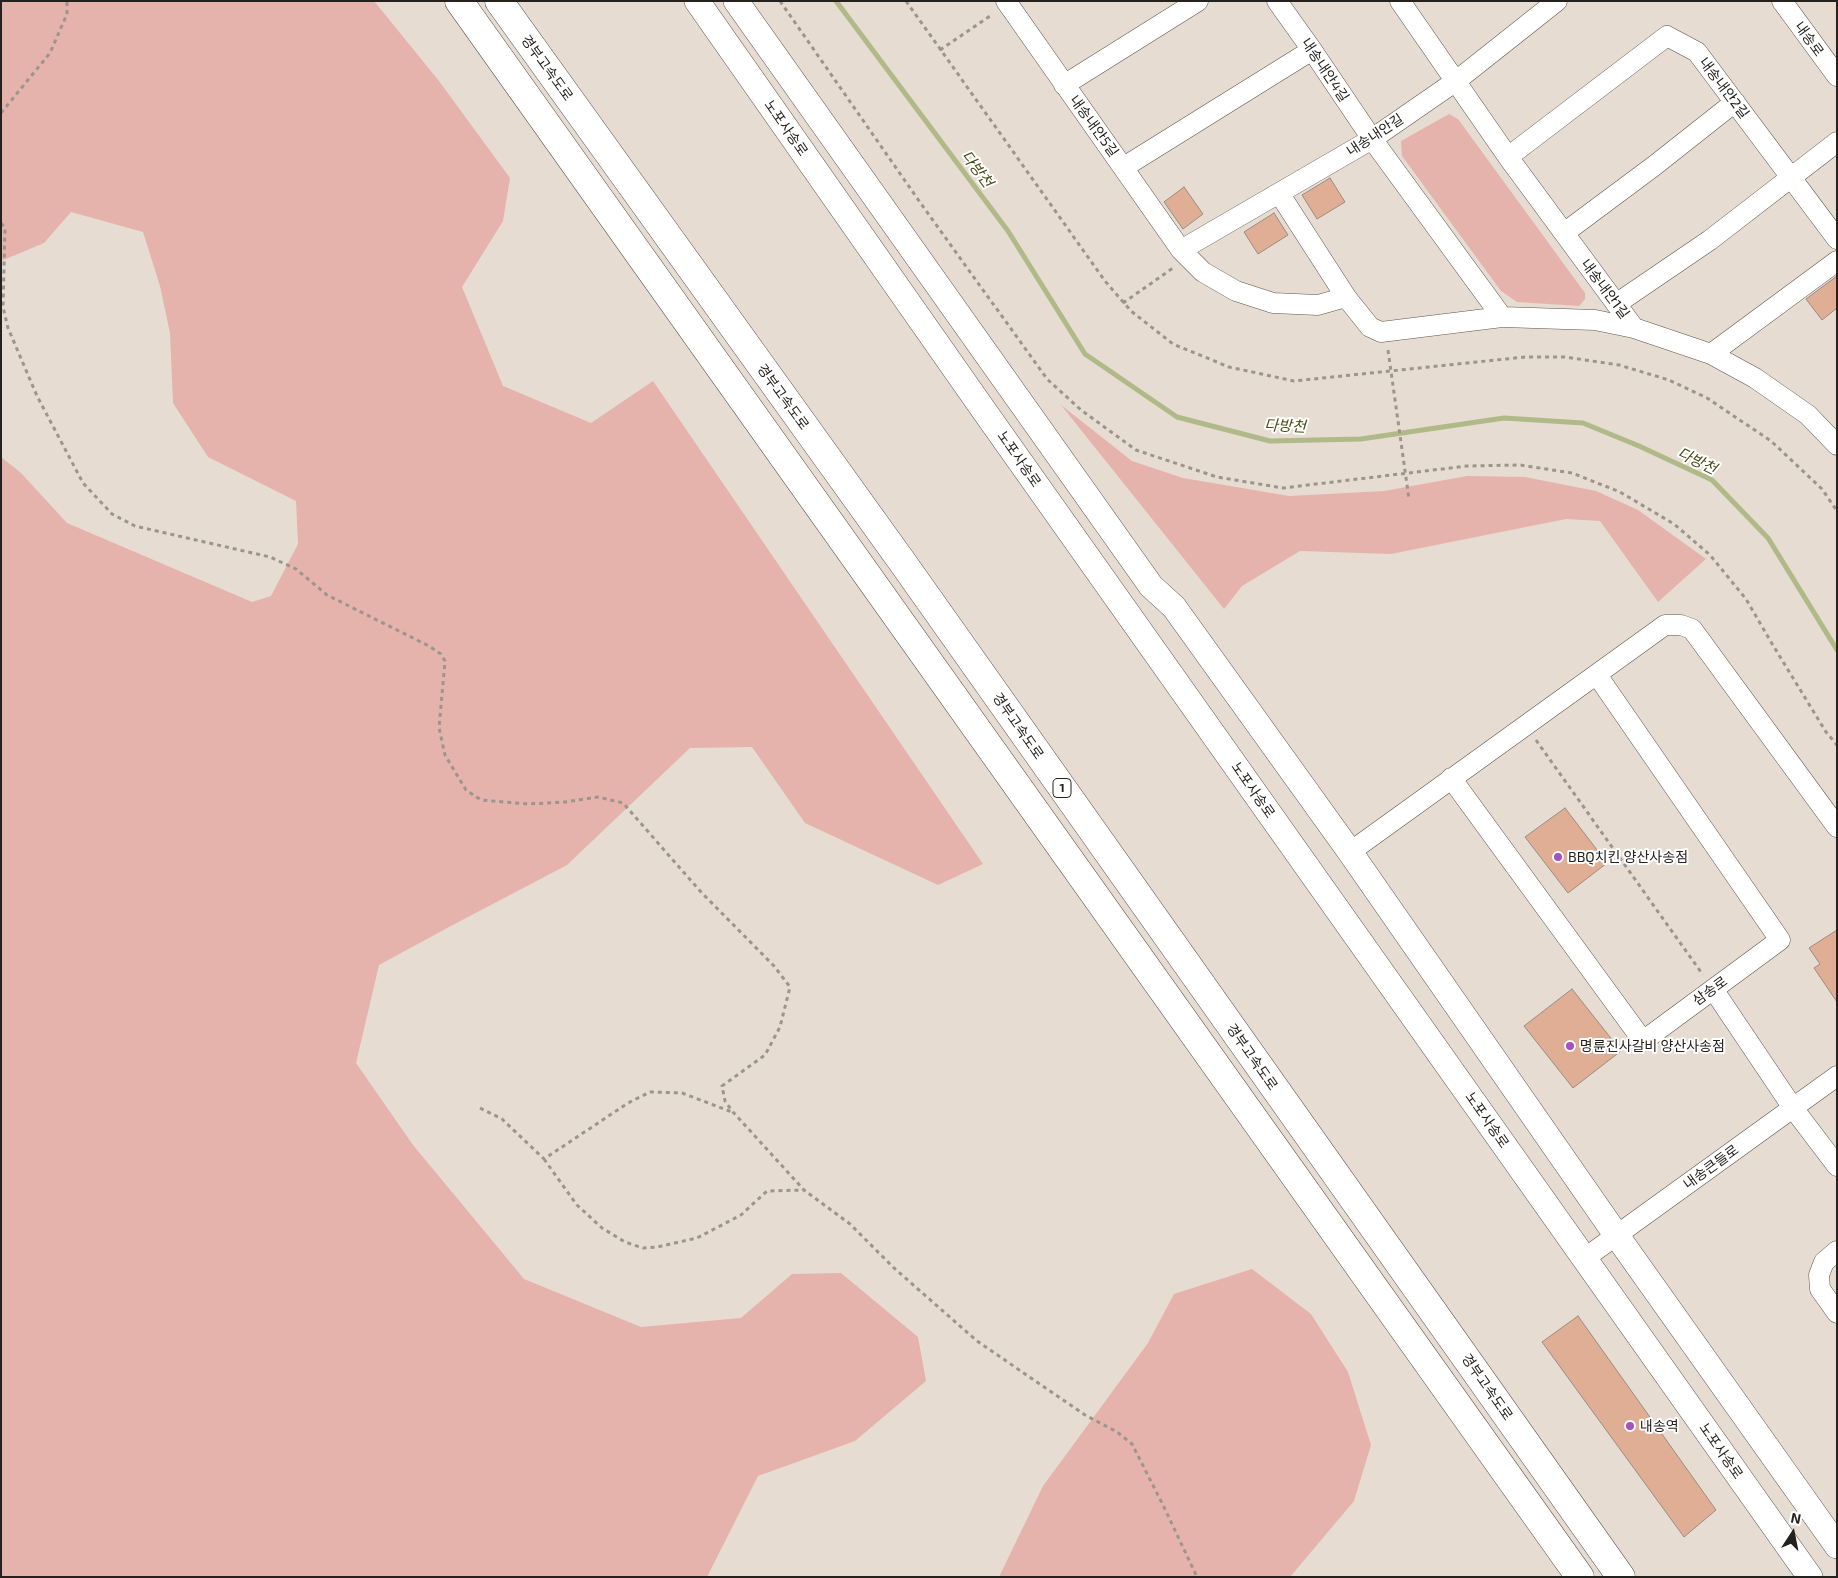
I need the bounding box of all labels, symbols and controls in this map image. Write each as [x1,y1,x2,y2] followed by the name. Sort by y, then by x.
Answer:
[1791,18,1827,60] street label: 내송로
[517,32,577,104] street label: 경부고속도로
[1298,35,1352,105] street label: 내송내안4길
[1696,54,1752,122] street label: 내송내안2길
[1066,92,1122,160] street label: 내송내안5길
[761,97,811,159] street label: 노포사송로
[1343,110,1407,160] street label: 내송내안길
[957,147,997,191] water label: 다방천
[1577,256,1633,322] street label: 내송내안1길
[753,361,813,433] street label: 경부고속도로
[1264,416,1306,436] water label: 다방천
[994,428,1044,490] street label: 노포사송로
[1674,444,1720,478] water label: 다방천
[989,690,1047,762] street label: 경부고속도로
[1228,759,1278,821] street label: 노포사송로
[1053,778,1071,798] road number: 1
[1568,849,1688,865] place label: BBQ치킨 양산사송점
[1552,851,1564,863] marker: BBQ치킨 양산사송점
[1689,973,1731,1009] street label: 삼송로
[1223,1021,1281,1093] street label: 경부고속도로
[1580,1038,1725,1054] place label: 명륜진사갈비 양산사송점
[1564,1040,1576,1052] marker: 명륜진사갈비 양산사송점
[1462,1089,1512,1151] street label: 노포사송로
[1680,1141,1742,1193] street label: 내송큰들로
[1458,1351,1516,1423] street label: 경부고속도로
[1640,1418,1679,1434] place label: 내송역
[1624,1420,1636,1432] marker: 내송역
[1696,1420,1746,1482] street label: 노포사송로
[1768,1508,1818,1558] north arrow
[1789,1508,1803,1527] text: N

